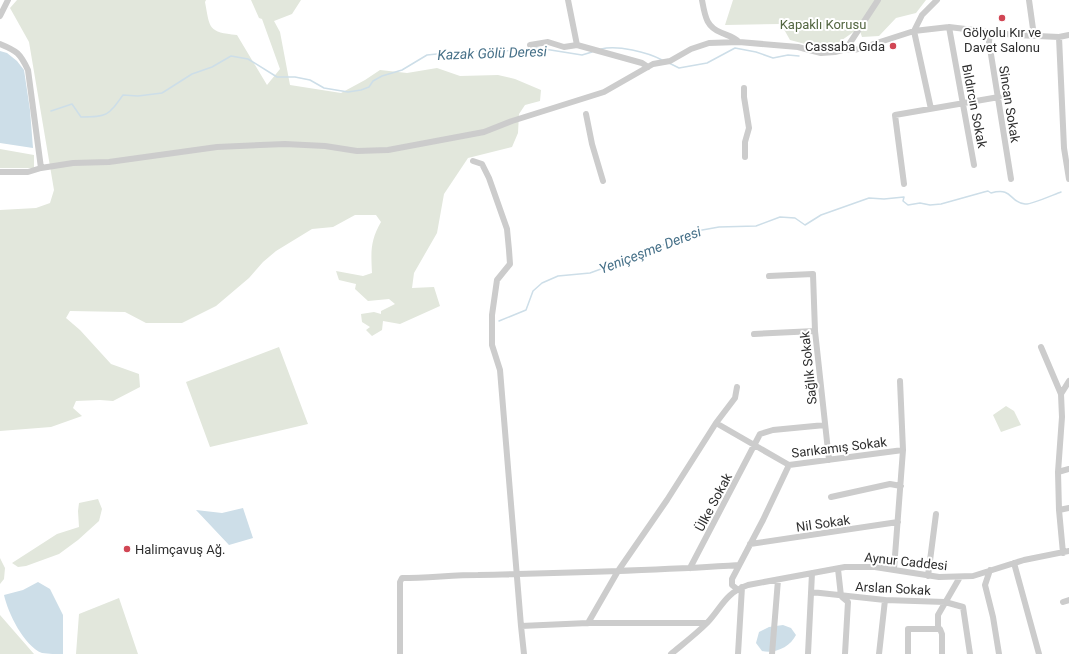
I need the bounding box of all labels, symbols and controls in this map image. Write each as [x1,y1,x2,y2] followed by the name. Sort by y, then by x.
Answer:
[997,13,1007,23] marker: Gölyolu Kır ve Davet Salonu
[780,17,866,32] park label: Kapaklı Korusu
[963,25,1041,55] place label: Gölyolu Kır ve Davet Salonu
[805,39,885,54] place label: Cassaba Gıda
[888,41,898,51] marker: Cassaba Gıda
[437,43,548,63] water label: Kazak Gölü Deresi
[959,63,990,150] street label: Bıldırcın Sokak
[996,65,1023,144] street label: Sincan Sokak
[597,223,704,277] water label: Yeniçeşme Deresi
[797,330,820,405] street label: Sağlık Sokak
[790,434,888,461] street label: Sarıkamış Sokak
[692,470,735,534] street label: Ülke Sokak
[795,512,851,535] street label: Nil Sokak
[135,542,225,557] place label: Halimçavuş Ağ.
[122,544,132,554] marker: Halimçavuş Ağ.
[864,550,948,573] street label: Aynur Caddesi
[855,579,932,598] street label: Arslan Sokak

